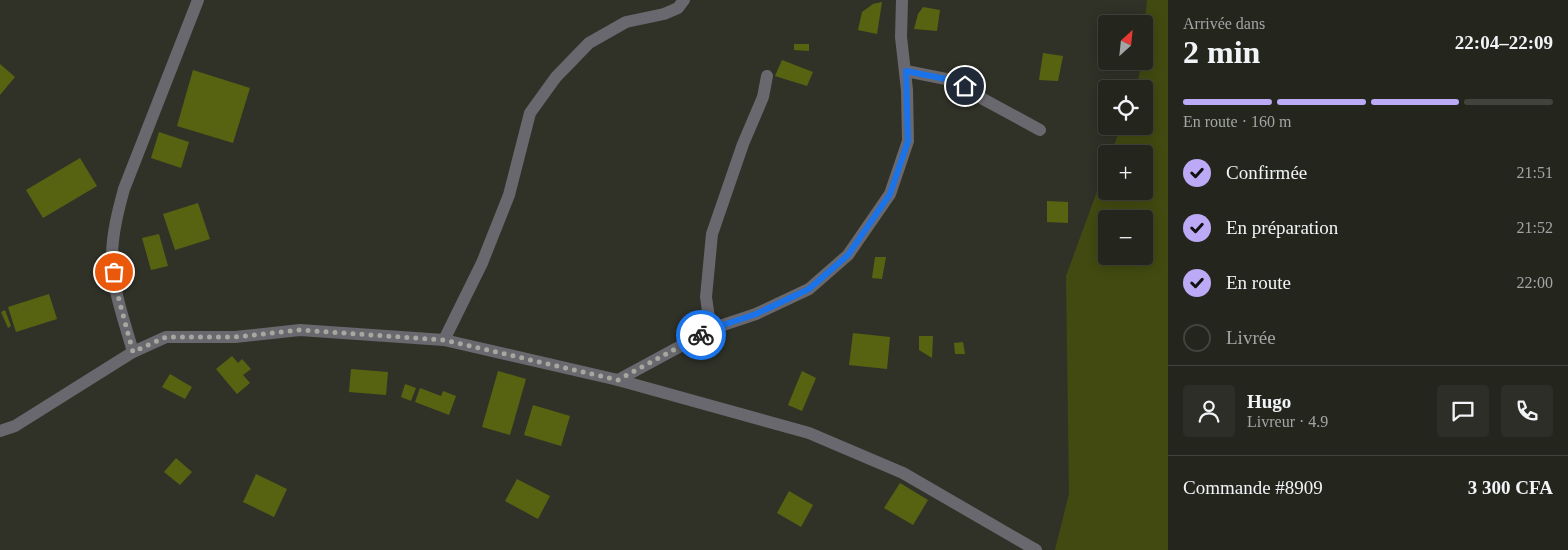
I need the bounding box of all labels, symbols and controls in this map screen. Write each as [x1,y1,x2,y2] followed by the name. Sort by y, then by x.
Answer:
[1098,15,1152,70] north arrow
[1098,15,1153,265] map controls
[1183,15,1265,32] text: Arrivée dans
[1455,32,1553,53] text: 22:04–22:09
[1183,34,1260,70] text: 2 min
[944,65,986,107] pin
[951,72,979,100] icon: home
[1098,80,1153,135] button: locate
[1183,113,1291,130] text: En route · 160 m
[1098,145,1153,200] button: +
[1183,159,1211,187] icon: check
[1226,162,1307,183] text: Confirmée
[1517,164,1553,181] text: 21:51
[1098,210,1153,265] button: −
[1183,214,1211,242] icon: check
[1226,217,1338,238] text: En préparation
[1517,219,1553,236] text: 21:52
[93,251,135,293] pin
[100,258,128,286] icon: bag
[1183,269,1211,297] icon: check
[1226,272,1291,293] text: En route
[1517,274,1553,291] text: 22:00
[676,310,726,360] courier
[687,321,715,349] icon: bike
[1226,327,1276,348] text: Livrée
[1183,385,1235,437] button: person
[1437,385,1489,437] button: chat
[1501,385,1553,437] button: phone
[1247,391,1291,412] text: Hugo
[1247,413,1328,430] text: Livreur · 4.9
[1183,477,1323,498] text: Commande #8909
[1468,477,1553,498] text: 3 300 CFA

